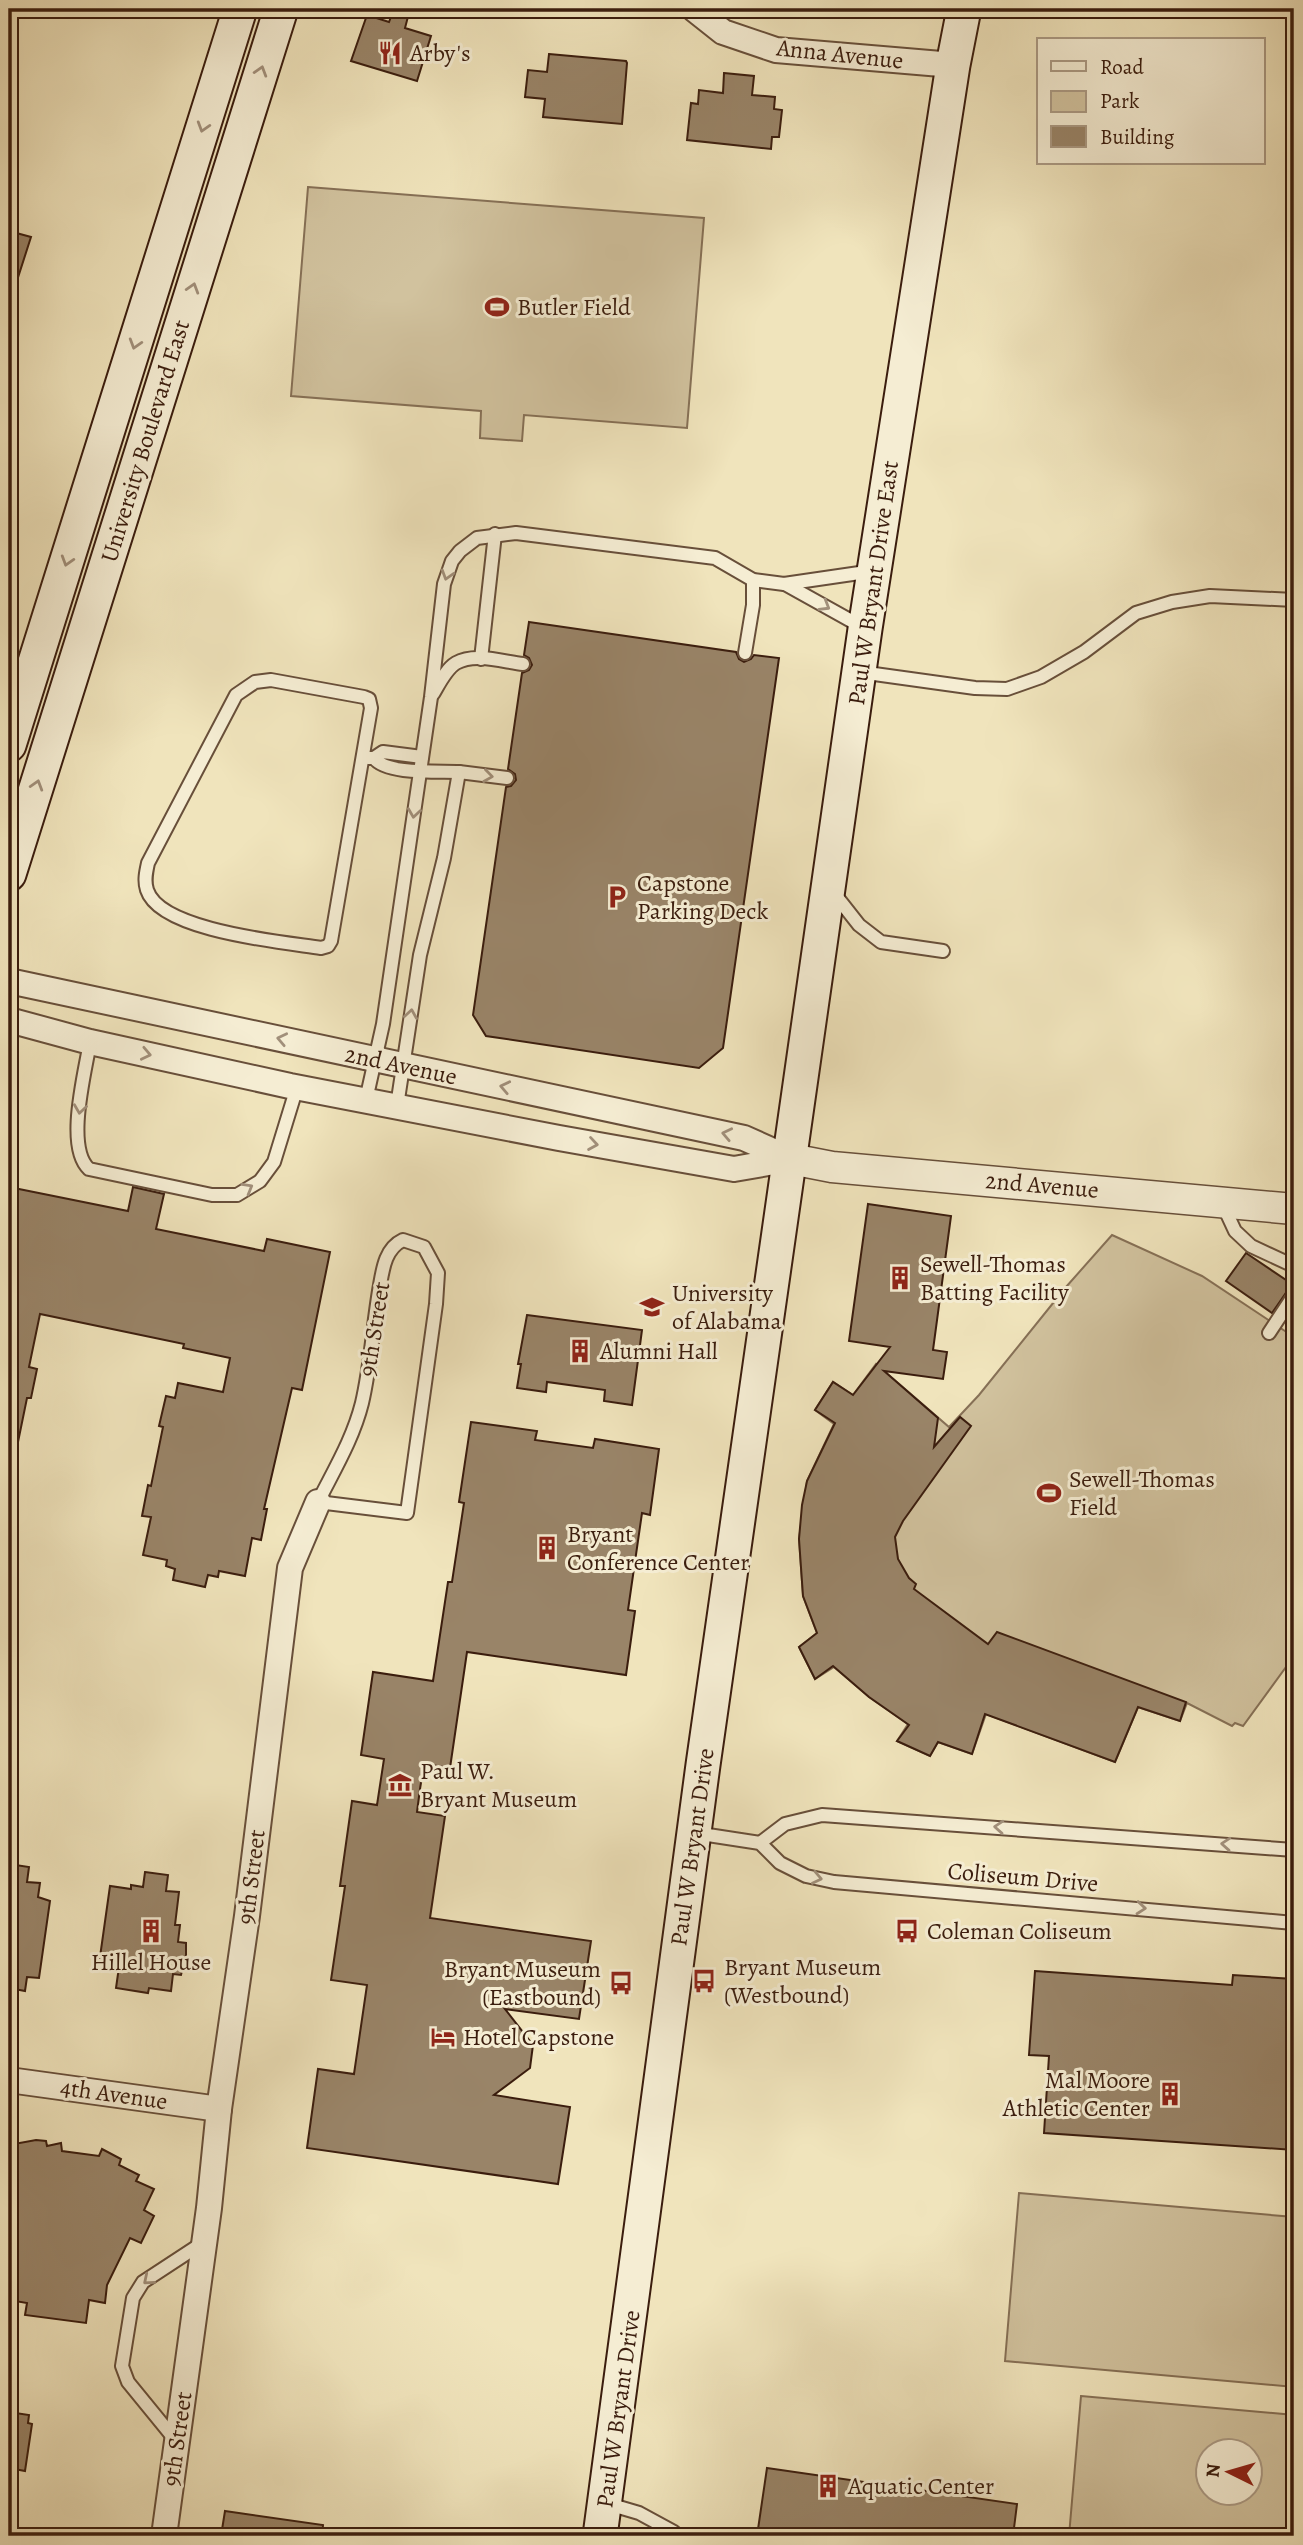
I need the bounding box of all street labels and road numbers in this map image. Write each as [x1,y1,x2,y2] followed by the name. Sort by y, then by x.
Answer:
[774,31,905,77] street label: Anna Avenue
[93,316,197,566] street label: University Boulevard East
[840,459,906,707] street label: Paul W Bryant Drive East
[342,1038,460,1092] street label: 2nd Avenue
[984,1164,1100,1206] street label: 2nd Avenue
[351,1279,397,1379] street label: 9th Street
[662,1746,722,1948] street label: Paul W Bryant Drive
[229,1828,273,1926] street label: 9th Street
[946,1854,1100,1900] street label: Coliseum Drive
[58,2071,170,2117] street label: 4th Avenue
[588,2308,648,2510] street label: Paul W Bryant Drive
[155,2389,199,2488] street label: 9th Street

